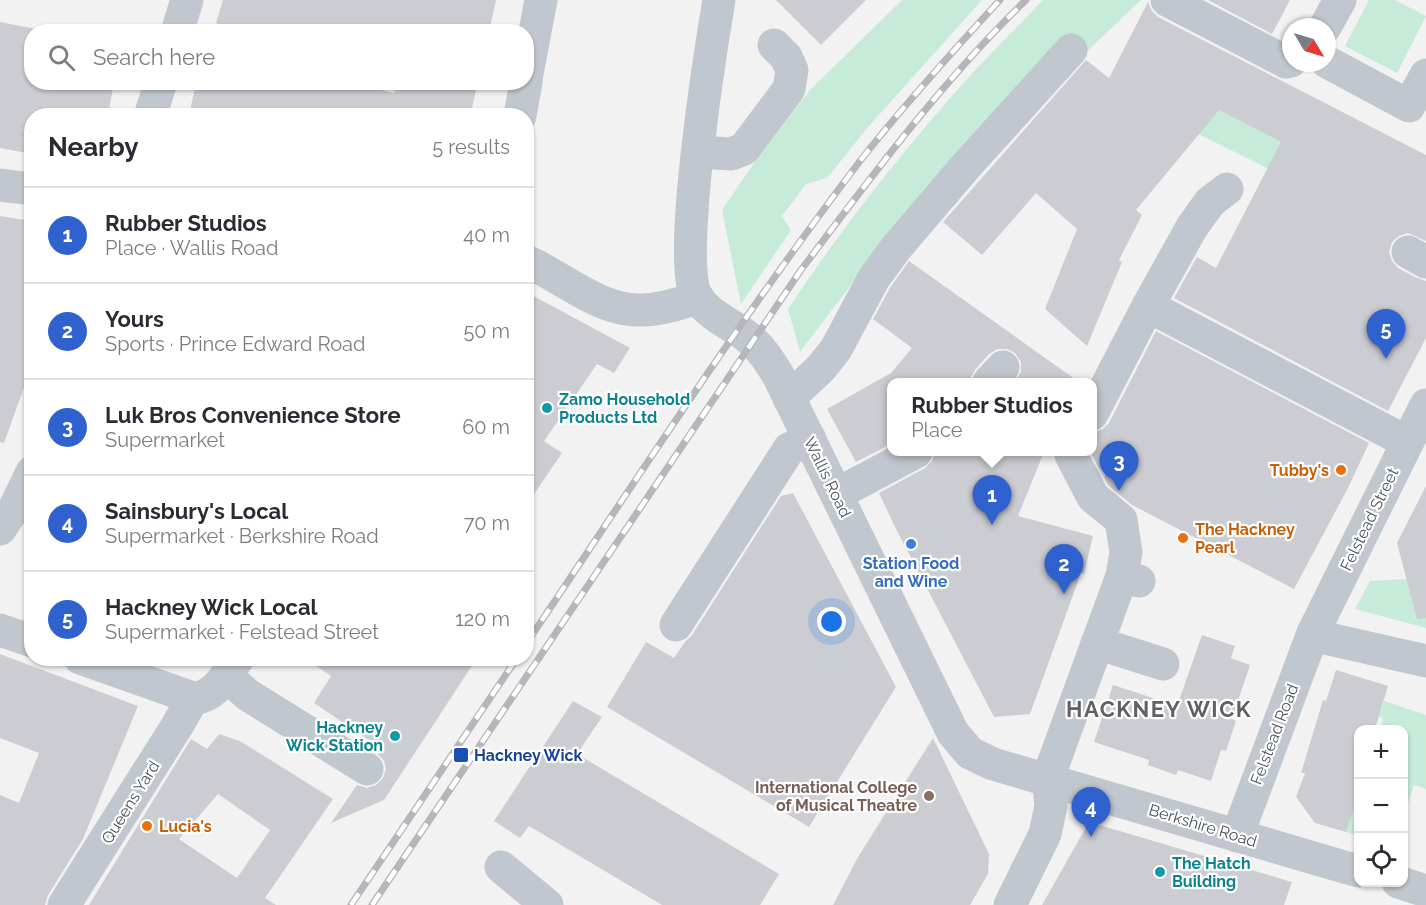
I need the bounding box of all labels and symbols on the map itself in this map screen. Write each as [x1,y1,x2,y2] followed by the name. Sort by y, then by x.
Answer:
[1282,18,1336,72] north arrow
[1366,310,1406,359] pin: 5
[559,390,690,427] place label: Zamo Household Products Ltd
[540,401,554,415] marker: Zamo Household Products Ltd
[800,434,855,521] street label: Wallis Road
[1100,442,1138,491] pin: 3
[1270,461,1329,480] place label: Tubby's
[1334,463,1348,477] marker: Tubby's
[1336,464,1403,574] street label: Felstead Street
[972,476,1012,525] pin: 1
[1195,520,1295,557] place label: The Hackney Pearl
[1176,531,1190,545] marker: The Hackney Pearl
[904,537,918,551] marker: Station Food and Wine
[1044,544,1084,594] pin: 2
[863,554,959,591] place label: Station Food and Wine
[817,607,846,636] your location
[1247,681,1302,787] street label: Felstead Road
[1066,696,1252,722] district label: HACKNEY WICK
[286,718,383,755] place label: Hackney Wick Station
[388,729,402,743] marker: Hackney Wick Station
[452,746,470,764] marker: Hackney Wick
[474,746,583,765] place label: Hackney Wick
[97,757,163,847] street label: Queens Yard
[755,778,917,815] place label: International College of Musical Theatre
[1072,788,1110,837] pin: 4
[922,789,936,803] marker: International College of Musical Theatre
[1147,800,1259,851] street label: Berkshire Road
[159,817,212,836] place label: Lucia's
[140,819,154,833] marker: Lucia's
[1172,854,1251,891] place label: The Hatch Building
[1153,865,1167,879] marker: The Hatch Building

